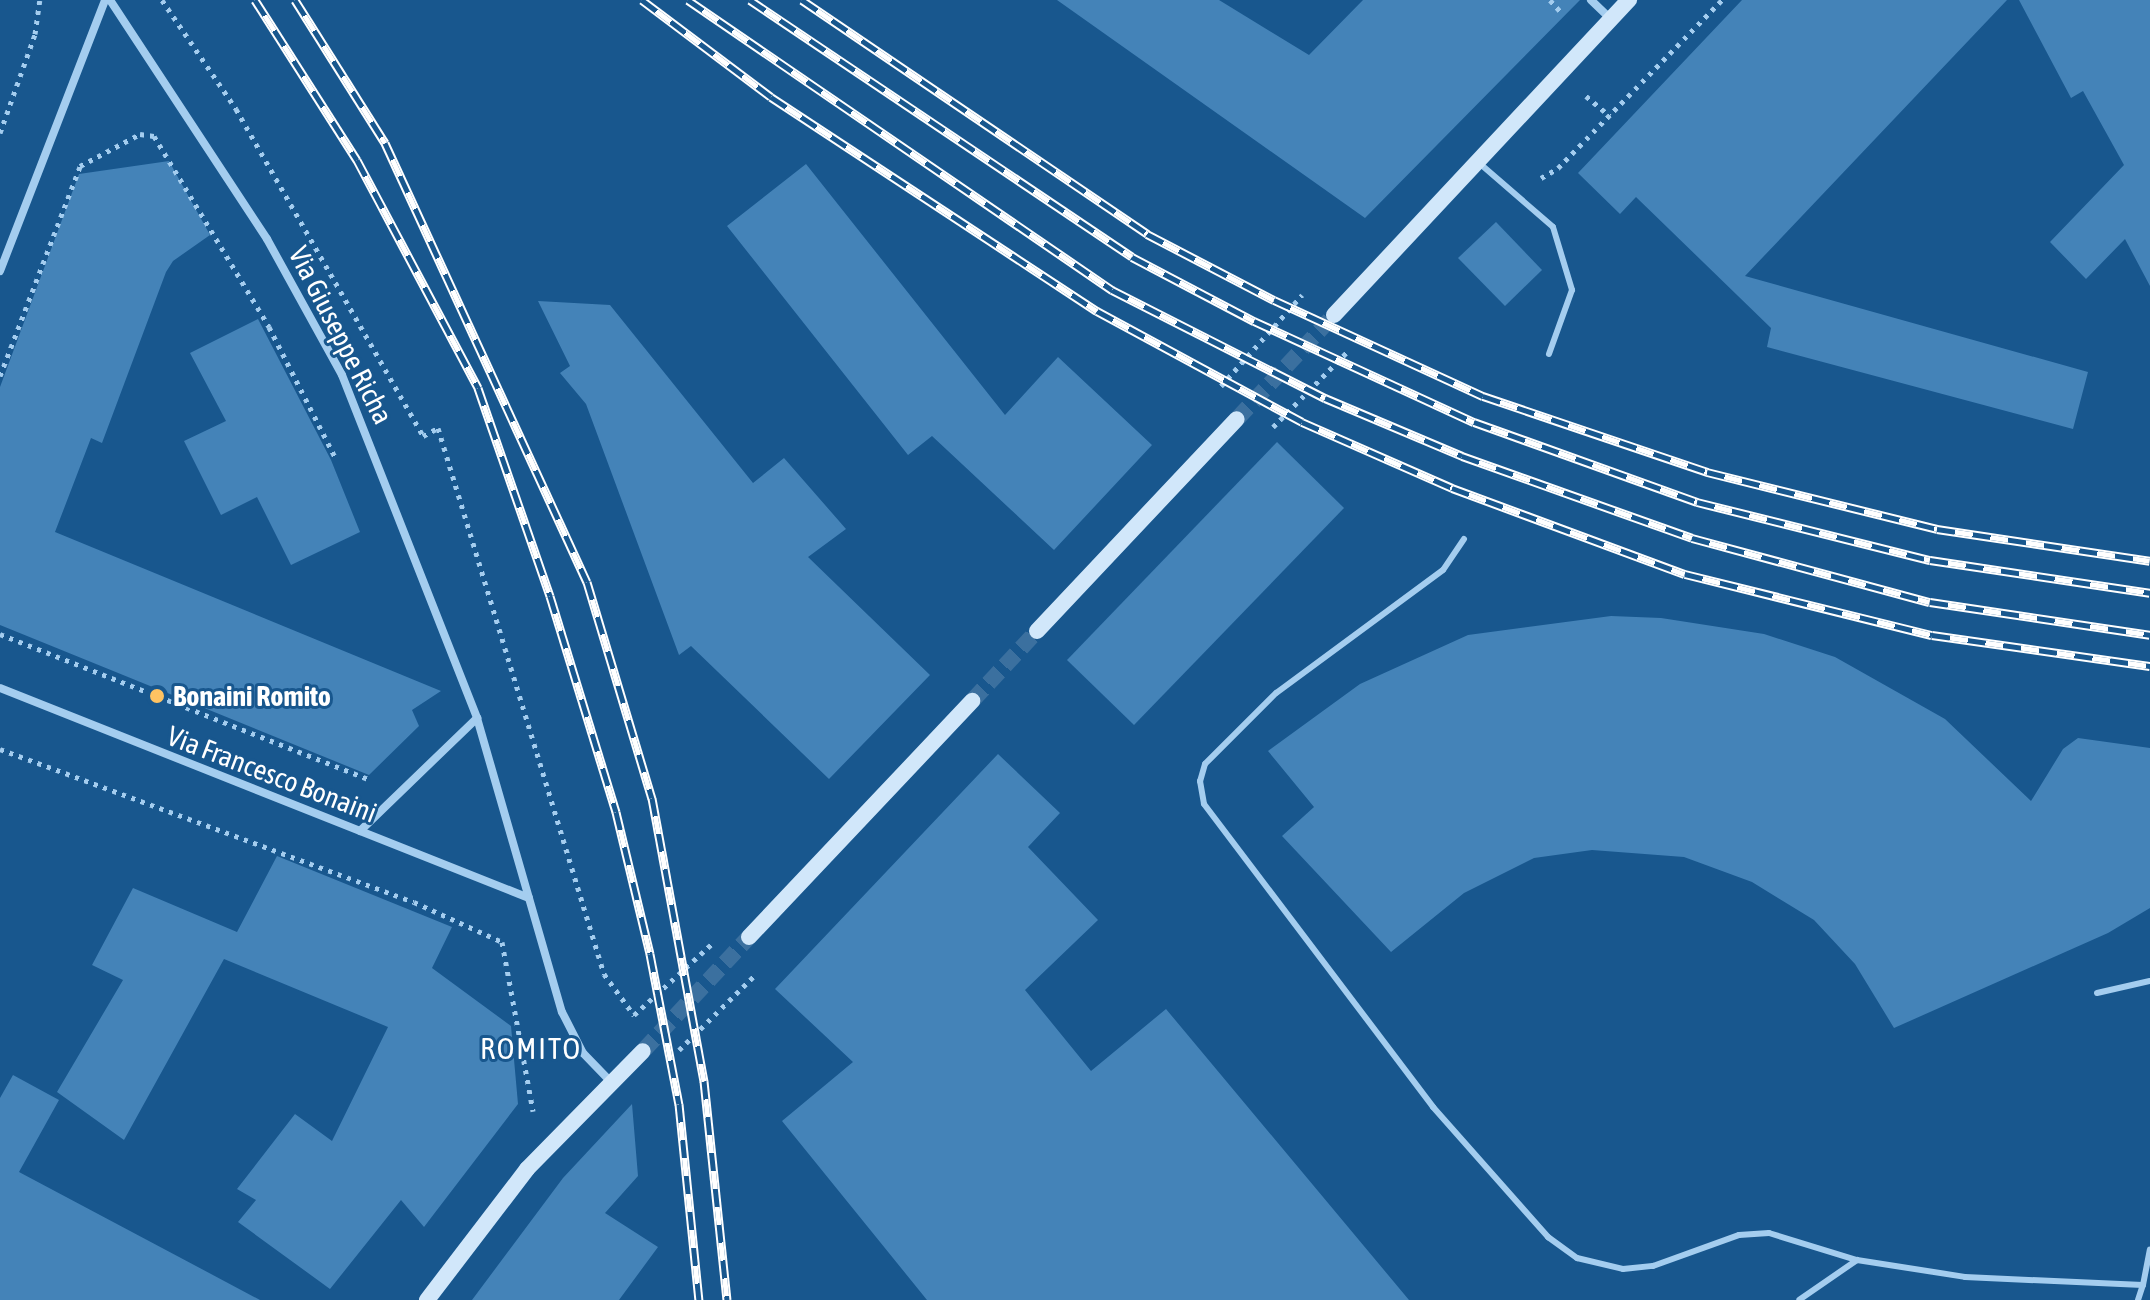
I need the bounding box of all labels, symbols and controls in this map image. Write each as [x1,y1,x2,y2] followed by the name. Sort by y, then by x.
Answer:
[282,241,400,429] street label: Via Giuseppe Richa
[173,679,331,713] place label: Bonaini Romito
[148,687,166,705] marker: Bonaini Romito
[162,719,382,829] street label: Via Francesco Bonaini
[480,1030,582,1066] district label: ROMITO

